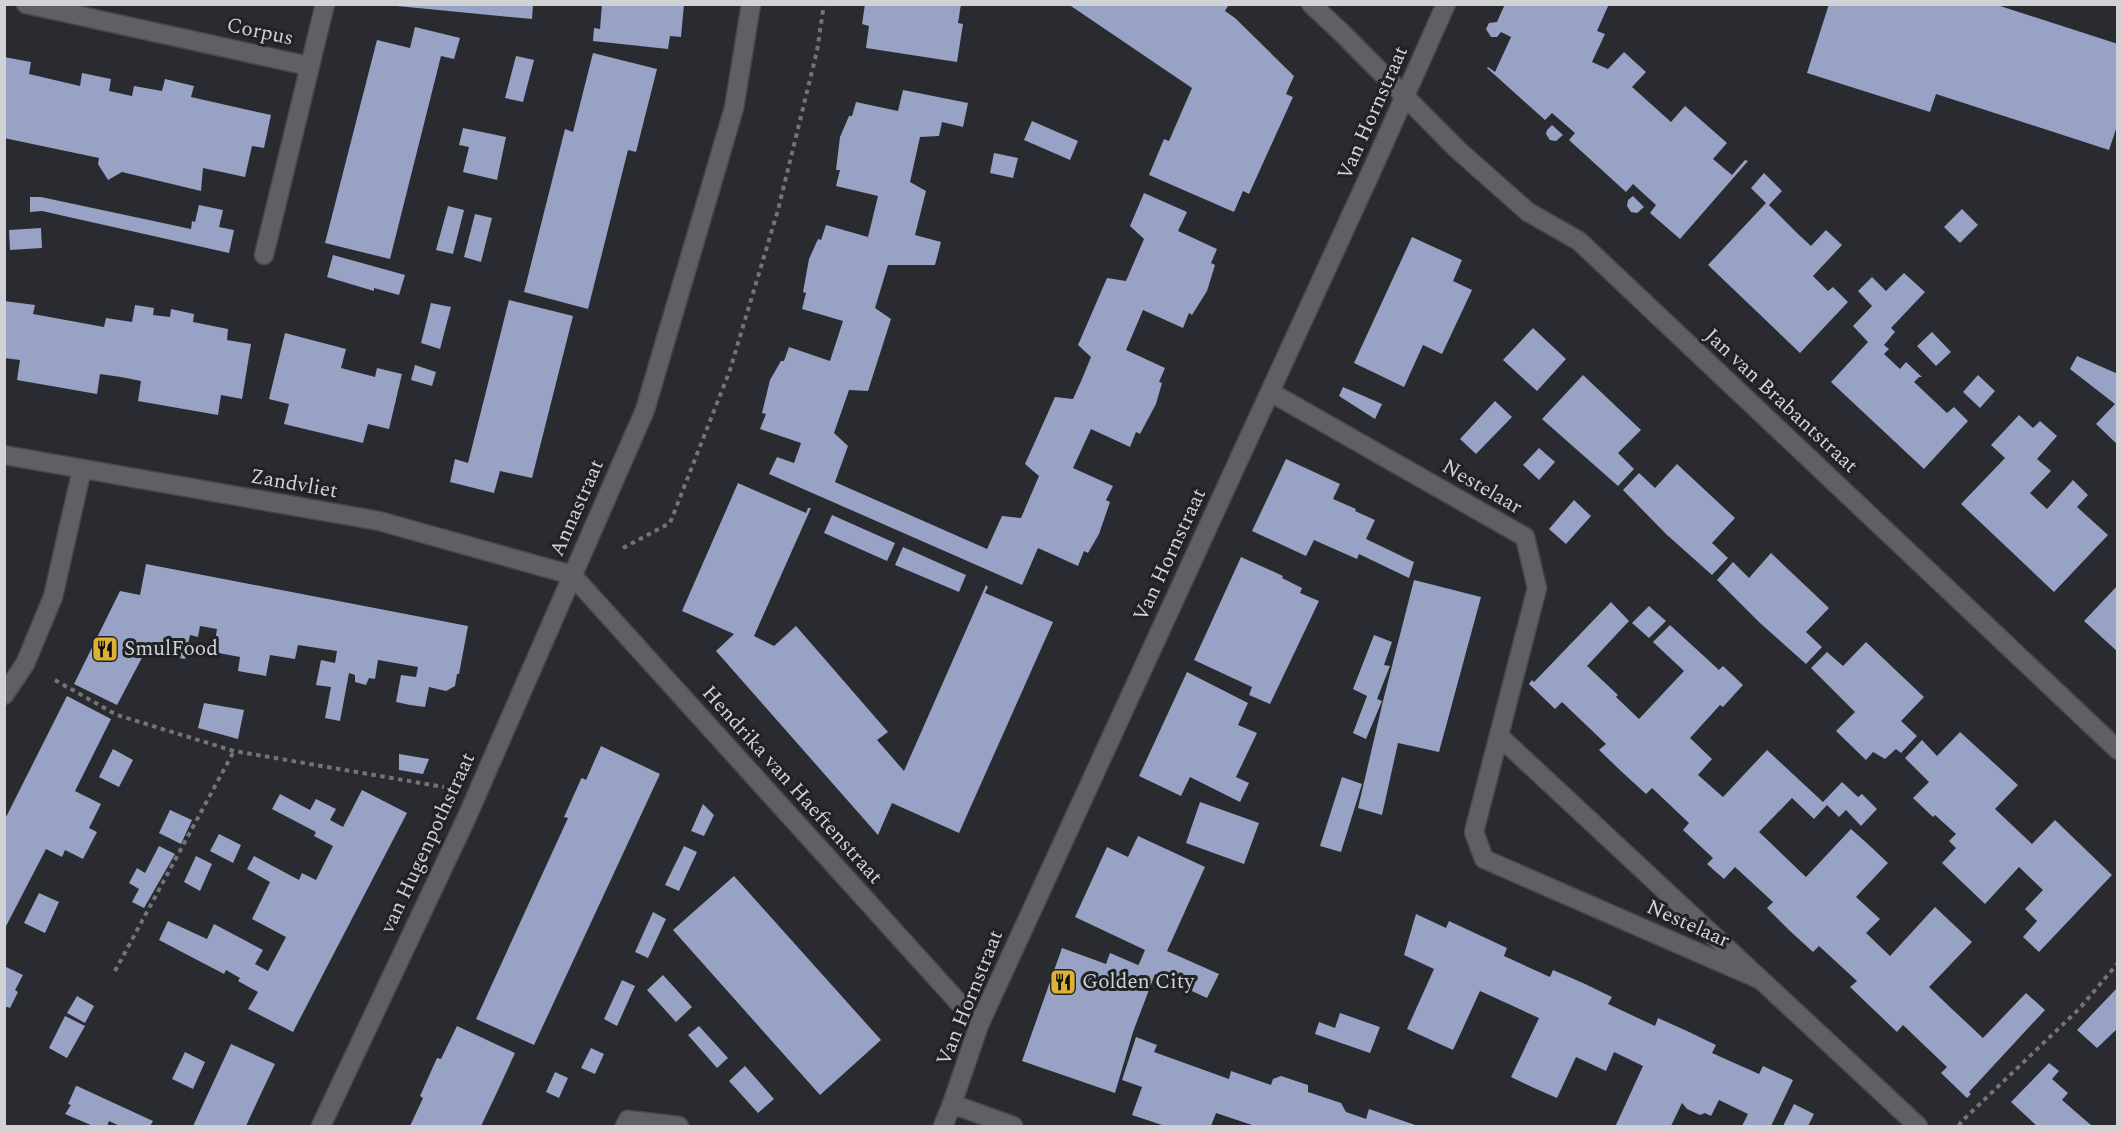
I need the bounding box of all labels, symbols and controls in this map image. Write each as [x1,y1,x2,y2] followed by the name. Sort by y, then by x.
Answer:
[224,9,296,55] street label: Corpus
[1329,41,1417,185] street label: Van Hornstraat
[1697,321,1865,481] street label: Jan van Brabantstraat
[1436,451,1528,523] street label: Nestelaar
[541,454,613,562] street label: Annastraat
[248,461,340,507] street label: Zandvliet
[1125,483,1215,627] street label: Van Hornstraat
[124,633,218,665] place label: SmulFood
[90,634,120,664] restaurant icon: SmulFood
[694,678,890,892] street label: Hendrika van Haeftenstraat
[372,747,484,940] street label: van Hugenpothstraat
[1641,891,1735,957] street label: Nestelaar
[928,925,1012,1071] street label: Van Hornstraat
[1082,966,1195,998] place label: Golden City
[1048,967,1078,997] restaurant icon: Golden City

